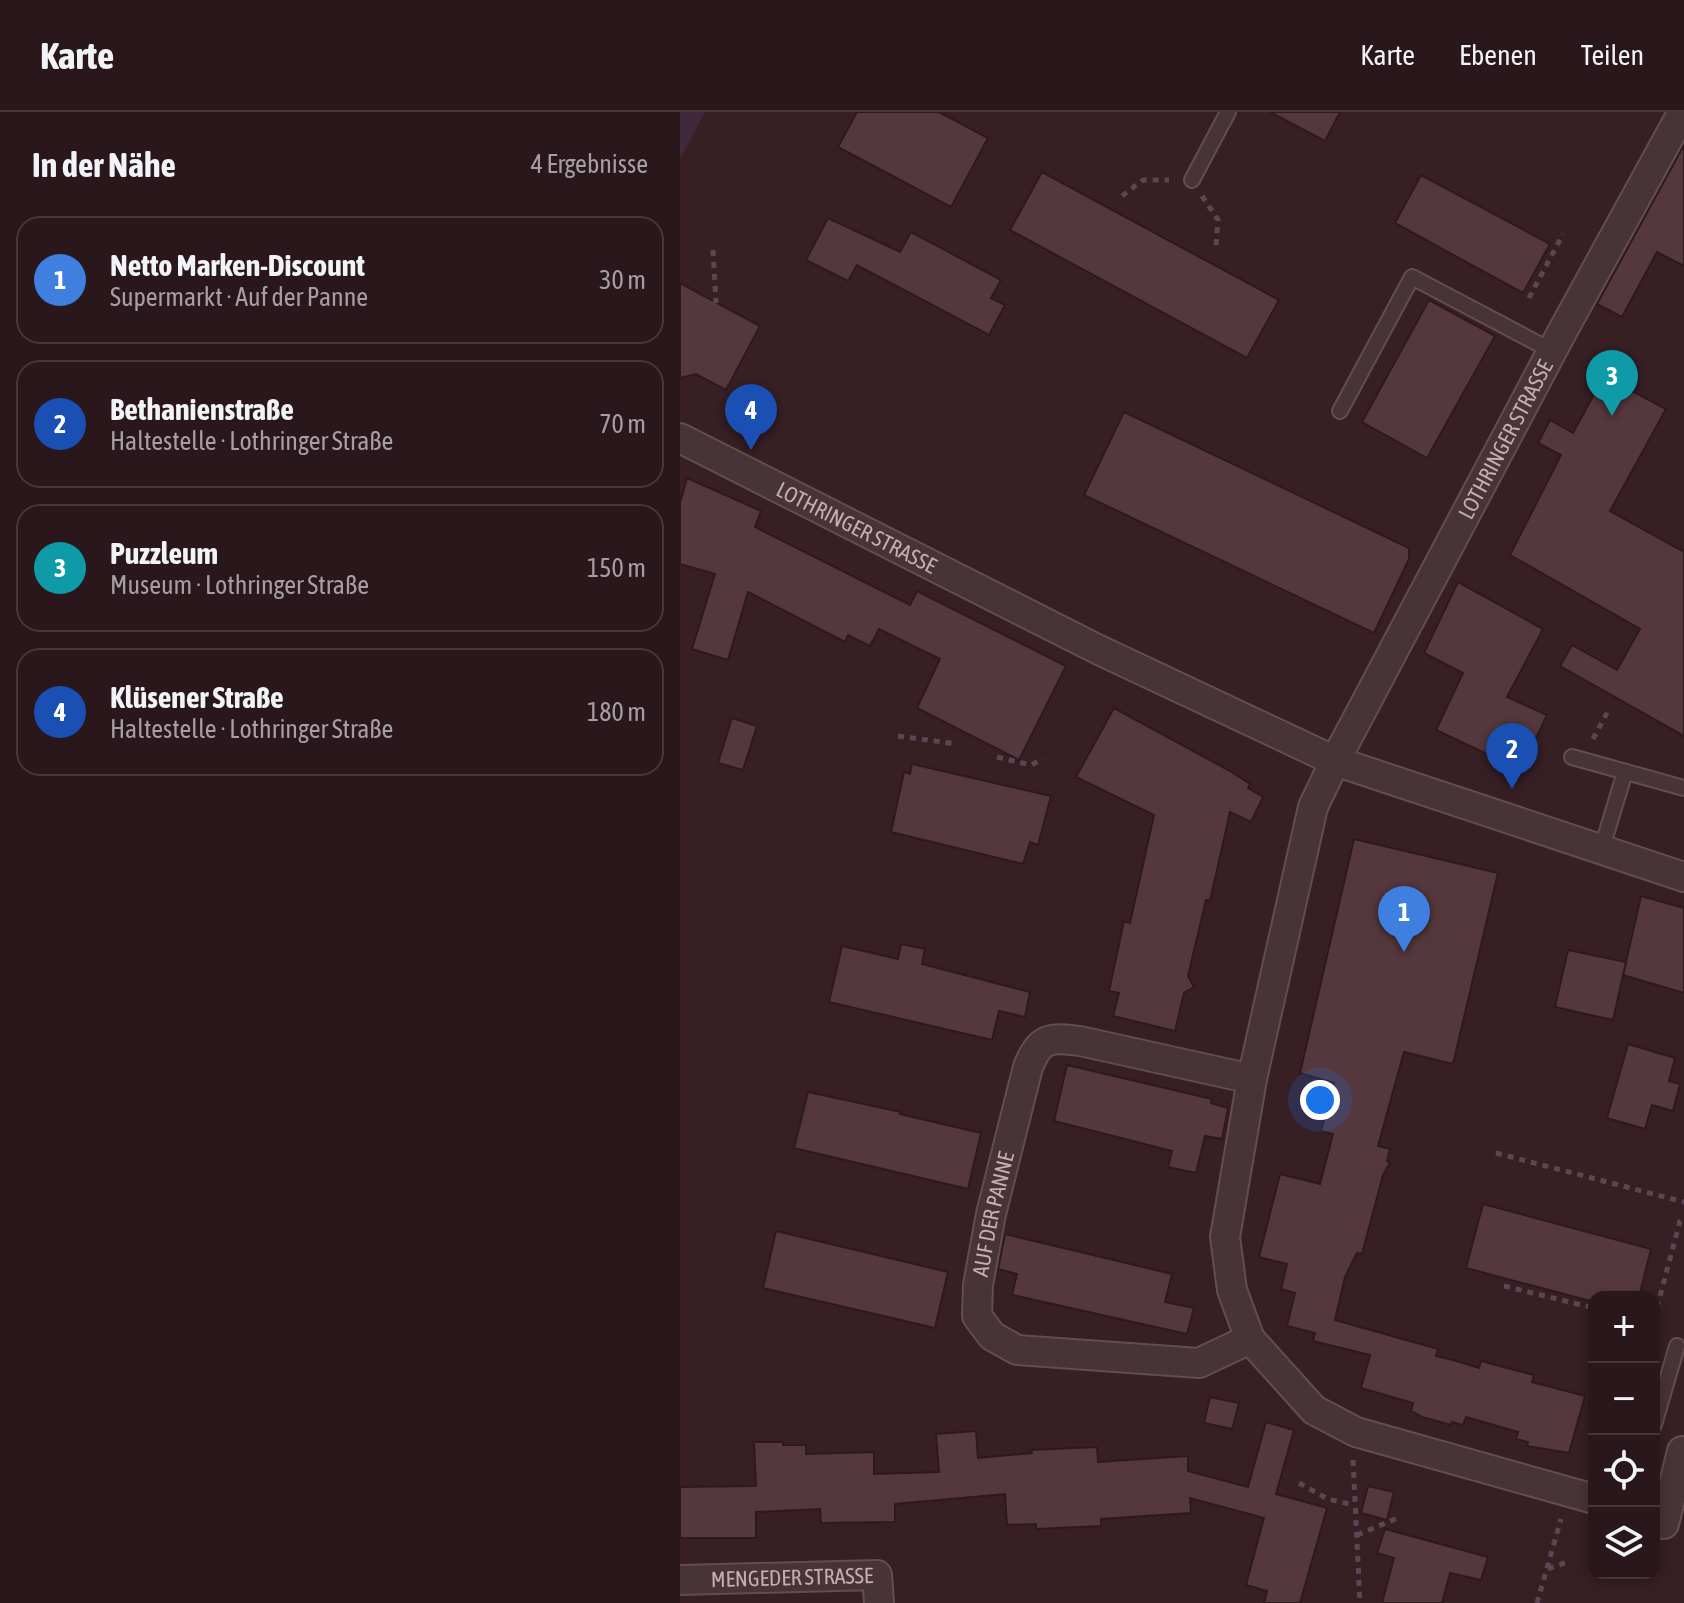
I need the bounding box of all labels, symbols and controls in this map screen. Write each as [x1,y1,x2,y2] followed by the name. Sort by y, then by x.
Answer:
[40,34,114,77] text: Karte
[1360,39,1415,71] text: Karte
[1459,39,1537,71] text: Ebenen
[1581,39,1644,71] text: Teilen
[32,145,176,184] text: In der Nähe
[531,149,648,179] text: 4 Ergebnisse
[110,248,365,282] text: Netto Marken-Discount
[54,265,66,295] text: 1
[599,265,646,295] text: 30 m
[110,282,368,312] text: Supermarkt · Auf der Panne
[1586,350,1638,416] pin: 3
[1453,355,1558,523] street label: LOTHRINGER STRASSE
[725,384,777,450] pin: 4
[110,392,294,426] text: Bethanienstraße
[54,409,66,439] text: 2
[599,409,646,439] text: 70 m
[110,426,393,456] text: Haltestelle · Lothringer Straße
[772,476,942,579] street label: LOTHRINGER STRASSE
[110,536,218,570] text: Puzzleum
[54,553,66,583] text: 3
[587,553,646,583] text: 150 m
[110,570,369,600] text: Museum · Lothringer Straße
[110,680,284,714] text: Klüsener Straße
[54,697,66,727] text: 4
[587,697,646,727] text: 180 m
[110,714,393,744] text: Haltestelle · Lothringer Straße
[1486,723,1538,789] pin: 2
[1378,886,1430,952] pin: 1
[1300,1080,1340,1120] your location
[967,1148,1019,1279] street label: AUF DER PANNE
[1588,1291,1660,1579] map controls
[1588,1291,1660,1363] button: +
[1588,1363,1660,1435] button: −
[1588,1435,1660,1507] button: locate
[1588,1507,1660,1579] button: layers
[710,1562,874,1592] street label: MENGEDER STRASSE

